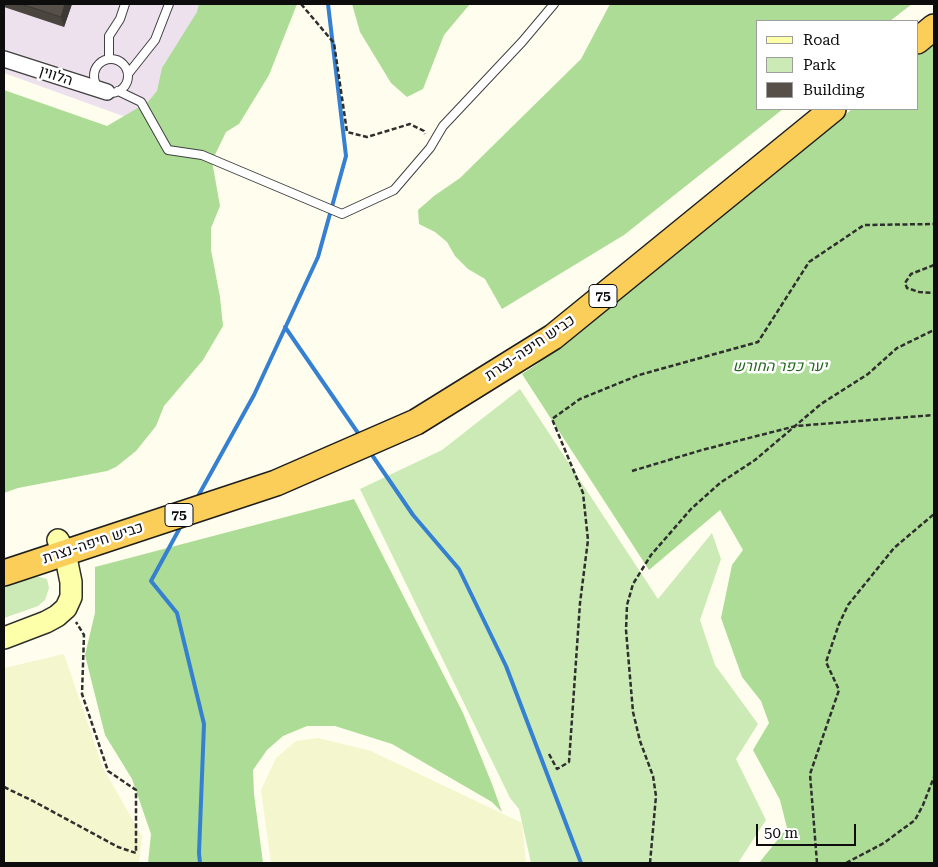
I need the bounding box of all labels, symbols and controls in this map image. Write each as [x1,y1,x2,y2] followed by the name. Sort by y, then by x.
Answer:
[756,20,918,110] legend
[803,31,840,49] text: Road
[803,56,836,74] text: Park
[37,62,75,90] street label: הלווין
[803,81,864,99] text: Building
[589,284,617,308] road number: 75
[481,311,579,385] street label: כביש חיפה-נצרת
[733,358,827,376] park label: יער כפר החורש
[165,504,193,526] road number: 75
[40,518,146,568] street label: כביש חיפה-נצרת
[758,814,858,846] scale bar
[764,824,798,842] text: 50 m

